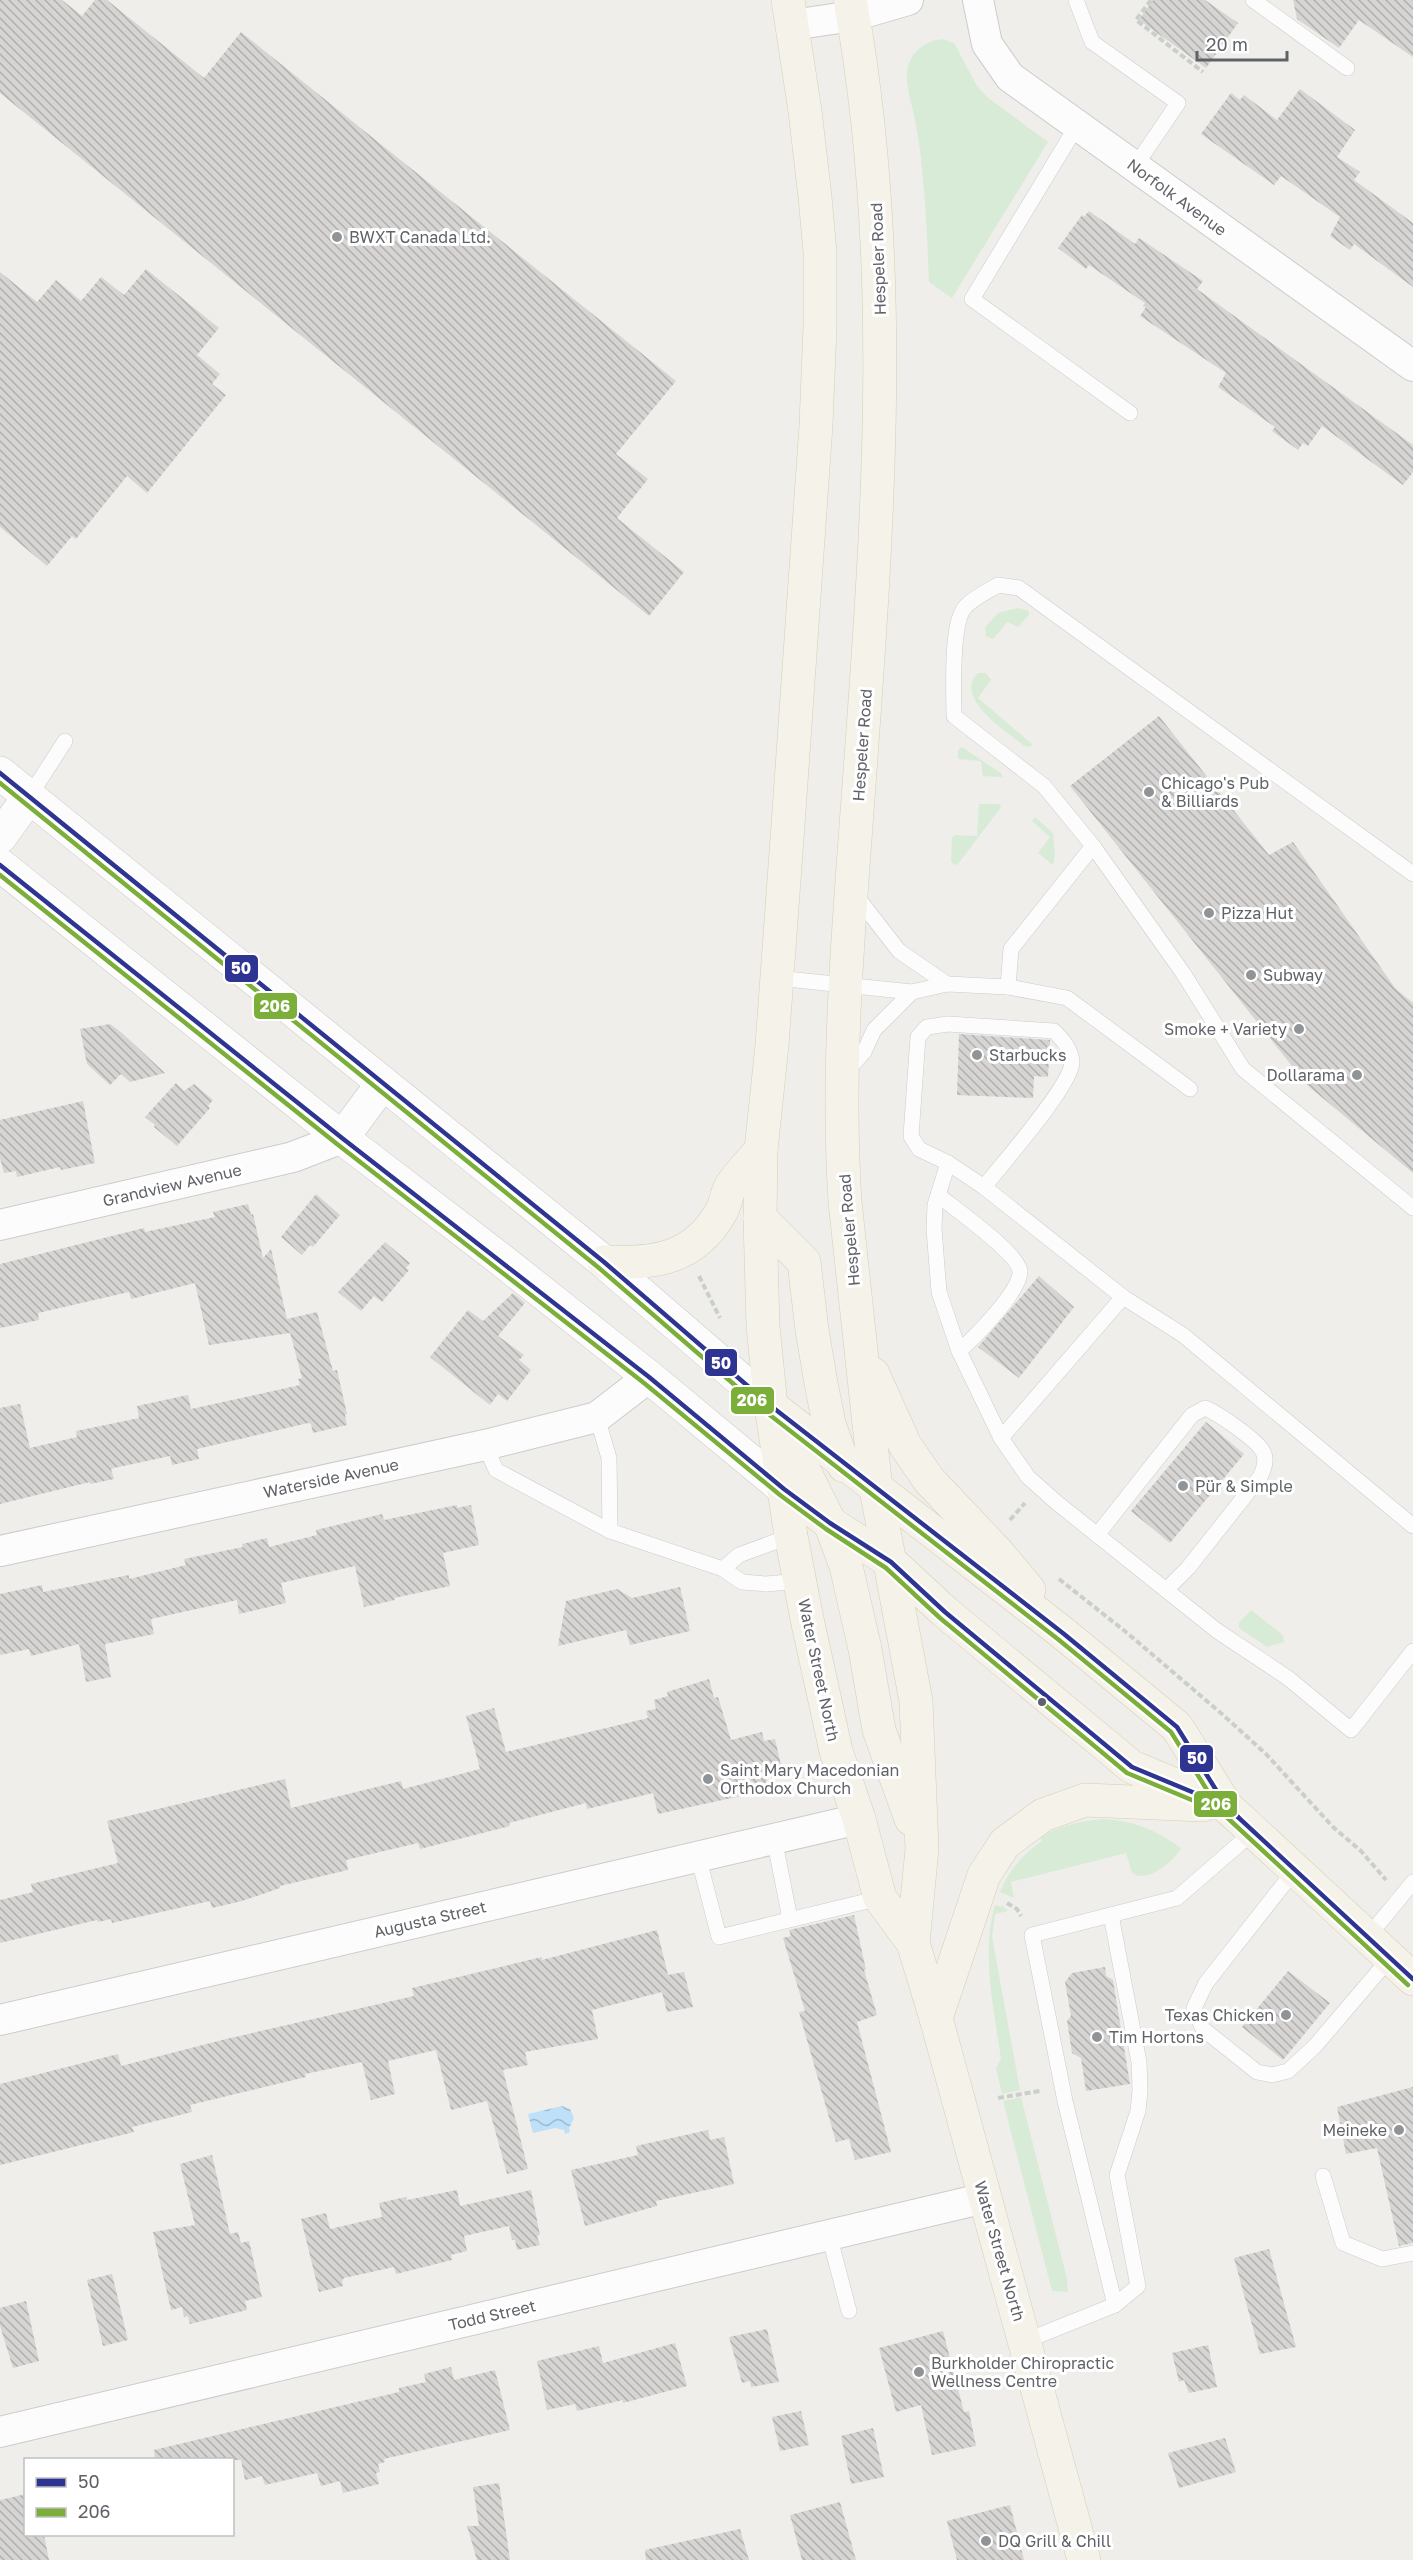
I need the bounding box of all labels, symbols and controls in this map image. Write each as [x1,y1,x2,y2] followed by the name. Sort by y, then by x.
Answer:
[1197,24,1287,62] scale bar
[1206,33,1248,55] text: 20 m
[1123,154,1231,240] street label: Norfolk Avenue
[866,202,890,316] street label: Hespeler Road
[349,227,491,247] place label: BWXT Canada Ltd.
[330,230,344,244] marker: BWXT Canada Ltd.
[848,688,876,802] street label: Hespeler Road
[1161,773,1269,811] place label: Chicago's Pub & Billiards
[1142,785,1156,799] marker: Chicago's Pub & Billiards
[1221,903,1294,923] place label: Pizza Hut
[1202,906,1216,920] marker: Pizza Hut
[224,954,259,983] line badge: 50
[231,958,251,978] text: 50
[1263,965,1323,985] place label: Subway
[1244,968,1258,982] marker: Subway
[253,992,298,1020] line badge: 206
[260,996,290,1016] text: 206
[1164,1019,1287,1039] place label: Smoke + Variety
[1292,1022,1306,1036] marker: Smoke + Variety
[989,1045,1066,1065] place label: Starbucks
[970,1048,984,1062] marker: Starbucks
[1267,1065,1345,1085] place label: Dollarama
[1350,1068,1364,1082] marker: Dollarama
[101,1159,243,1211] street label: Grandview Avenue
[834,1173,864,1287] street label: Hespeler Road
[704,1348,738,1377] line badge: 50
[711,1353,731,1373] text: 50
[730,1386,775,1415] line badge: 206
[737,1390,767,1410] text: 206
[261,1454,401,1502] street label: Waterside Avenue
[1195,1476,1293,1496] place label: Pür & Simple
[1176,1479,1190,1493] marker: Pür & Simple
[794,1597,844,1743] street label: Water Street North
[1036,1696,1048,1708] unlabelled marker
[1179,1744,1214,1773] line badge: 50
[1187,1748,1207,1768] text: 50
[720,1760,899,1798] place label: Saint Mary Macedonian Orthodox Church
[701,1772,715,1786] marker: Saint Mary Macedonian Orthodox Church
[1193,1790,1238,1818] line badge: 206
[1201,1794,1231,1814] text: 206
[372,1896,488,1942] street label: Augusta Street
[1165,2005,1274,2025] place label: Texas Chicken
[1279,2008,1293,2022] marker: Texas Chicken
[1109,2027,1204,2047] place label: Tim Hortons
[1090,2030,1104,2044] marker: Tim Hortons
[1323,2120,1387,2140] place label: Meineke
[1392,2123,1406,2137] marker: Meineke
[970,2178,1030,2324] street label: Water Street North
[446,2295,538,2335] street label: Todd Street
[931,2353,1114,2391] place label: Burkholder Chiropractic Wellness Centre
[912,2365,926,2379] marker: Burkholder Chiropractic Wellness Centre
[24,2458,234,2536] legend
[78,2470,100,2492] text: 50
[78,2500,111,2522] text: 206
[998,2531,1111,2551] place label: DQ Grill & Chill
[979,2534,993,2548] marker: DQ Grill & Chill

